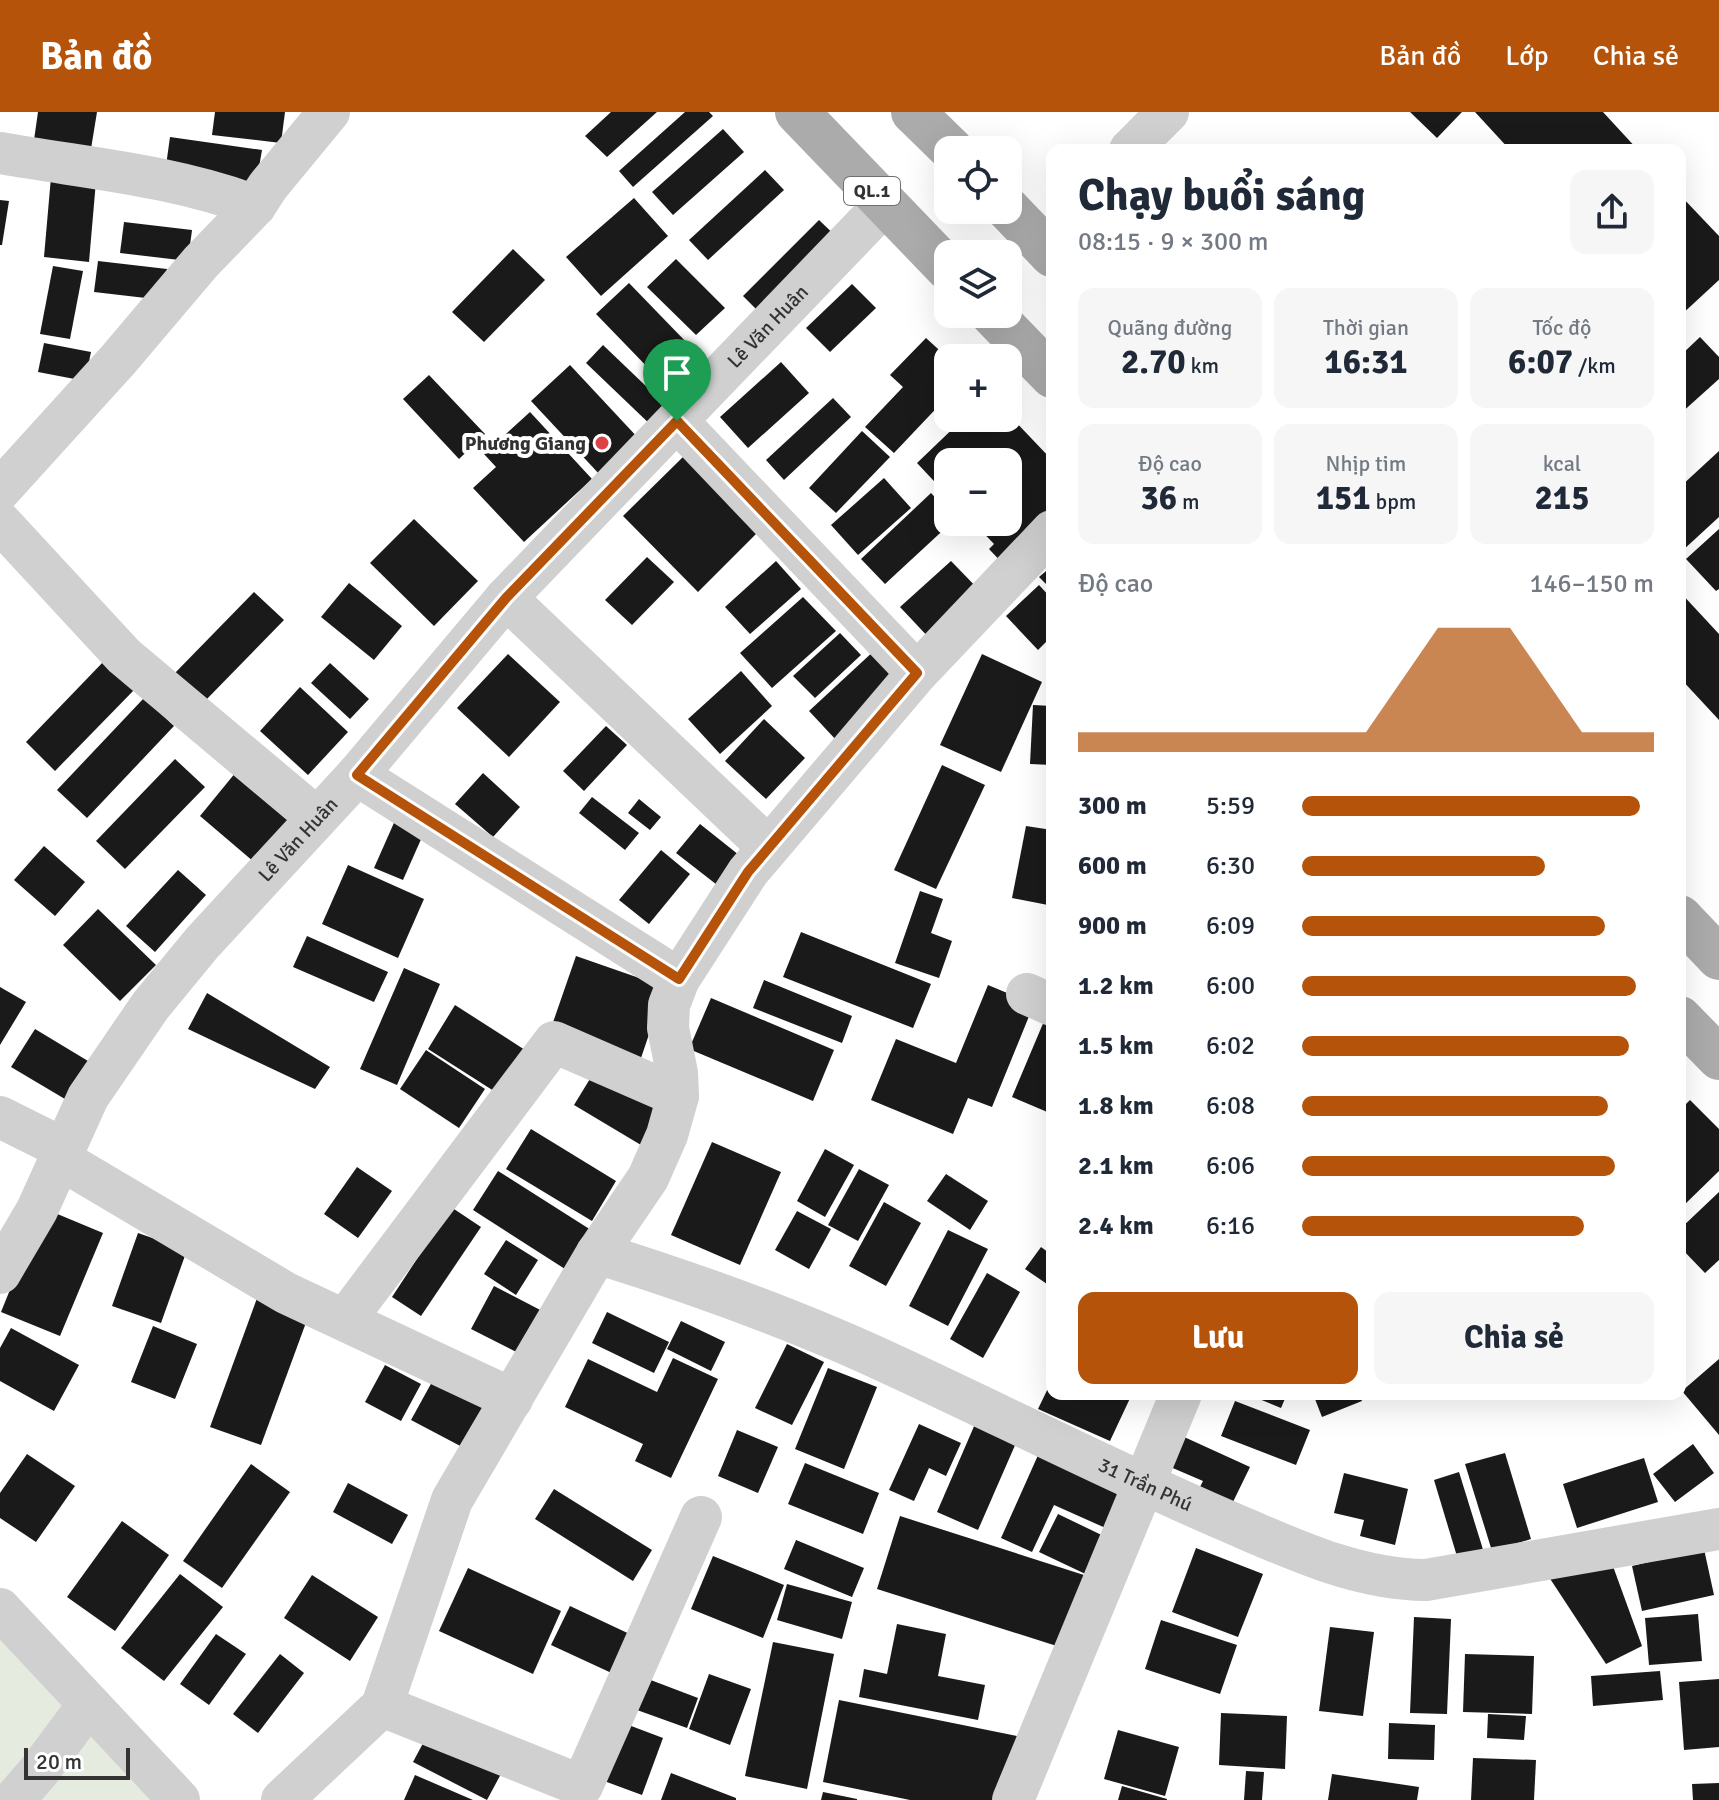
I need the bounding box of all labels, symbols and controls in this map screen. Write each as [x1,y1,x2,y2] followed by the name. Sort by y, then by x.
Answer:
[40,33,152,80] text: Bản đồ
[1379,39,1461,73] text: Bản đồ
[1505,39,1549,73] text: Lớp
[1593,39,1679,73] text: Chia sẻ
[934,136,1022,536] map controls
[934,136,1022,224] button: locate
[1078,169,1365,223] text: Chạy buổi sáng
[1570,170,1654,254] button: share
[844,177,900,205] road number: QL.1
[1078,226,1269,258] text: 08:15 · 9 × 300 m
[934,240,1022,328] button: layers
[722,280,814,373] street label: Lê Văn Huân
[1108,314,1232,341] text: Quãng đường
[1323,314,1409,341] text: Thời gian
[1533,314,1591,341] text: Tốc độ
[643,339,711,421] pin
[1121,341,1186,383] text: 2.70
[1324,341,1408,383] text: 16:31
[1508,341,1573,383] text: 6:07
[934,344,1022,432] button: +
[655,351,699,395] icon: arrive
[1186,352,1219,379] text: km
[1573,352,1616,379] text: /km
[465,431,586,456] place label: Phương Giang
[593,434,611,452] marker: Phương Giang
[934,448,1022,536] button: −
[1138,450,1202,477] text: Độ cao
[1326,450,1406,477] text: Nhịp tim
[1543,450,1581,477] text: kcal
[1140,477,1177,519] text: 36
[1316,477,1371,519] text: 151
[1534,477,1590,519] text: 215
[1177,488,1200,515] text: m
[1371,488,1416,515] text: bpm
[1078,568,1153,600] text: Độ cao
[1530,568,1654,600] text: 146–150 m
[1078,790,1147,822] text: 300 m
[1206,790,1255,822] text: 5:59
[253,792,343,887] street label: Lê Văn Huân
[1078,850,1147,882] text: 600 m
[1206,850,1255,882] text: 6:30
[1078,910,1147,942] text: 900 m
[1206,910,1255,942] text: 6:09
[1078,970,1154,1002] text: 1.2 km
[1206,970,1255,1002] text: 6:00
[1078,1030,1154,1062] text: 1.5 km
[1206,1030,1255,1062] text: 6:02
[1078,1090,1154,1122] text: 1.8 km
[1206,1090,1255,1122] text: 6:08
[1078,1150,1154,1182] text: 2.1 km
[1206,1150,1255,1182] text: 6:06
[1078,1210,1154,1242] text: 2.4 km
[1206,1210,1255,1242] text: 6:16
[1078,1292,1358,1384] button: Lưu
[1374,1292,1654,1384] button: Chia sẻ
[1094,1452,1196,1517] street label: 31 Trần Phú
[24,1744,130,1780] scale bar
[36,1748,82,1775] text: 20 m

